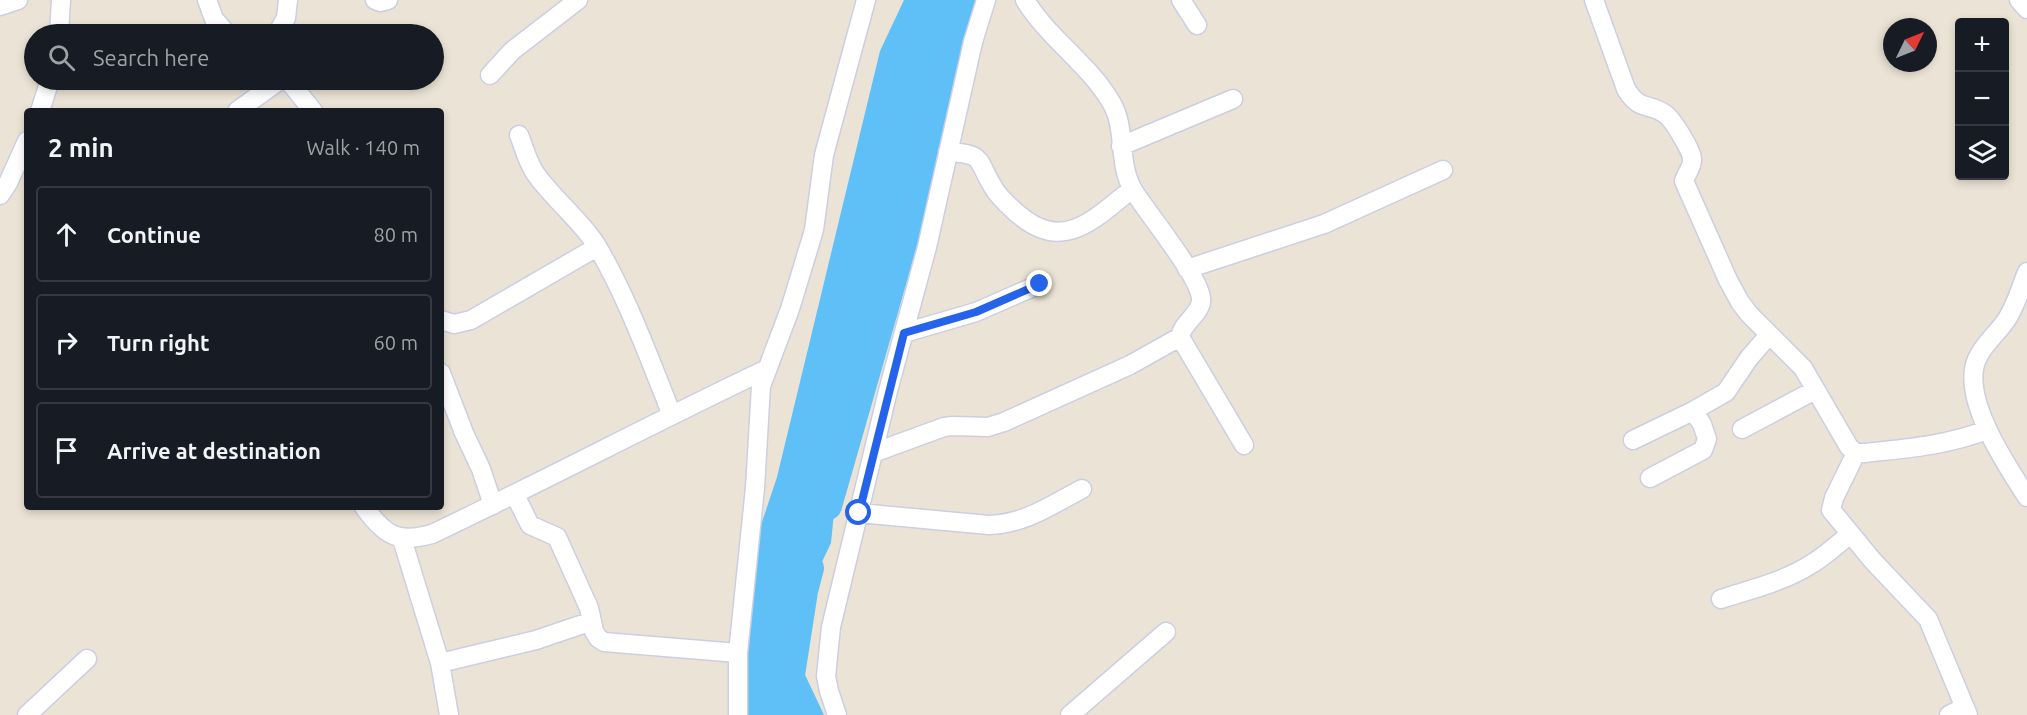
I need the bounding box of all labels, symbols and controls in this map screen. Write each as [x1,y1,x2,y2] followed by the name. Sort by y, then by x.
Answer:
[1883,18,1937,72] north arrow
[1955,18,2009,180] map controls
[1955,18,2009,72] button: +
[24,24,444,90] search box
[45,41,78,74] icon: search
[93,45,209,70] text: Search here
[1955,72,2009,126] button: −
[1955,126,2009,180] button: layers
[48,133,114,162] text: 2 min
[307,136,420,159] text: Walk · 140 m
[50,218,83,251] icon: ahead
[107,222,201,247] text: Continue
[374,223,418,246] text: 80 m
[1026,270,1052,296] route end
[50,326,83,359] icon: right
[107,330,209,355] text: Turn right
[374,331,418,354] text: 60 m
[50,434,83,467] icon: arrive
[107,438,321,463] text: Arrive at destination
[845,499,871,525] route start

